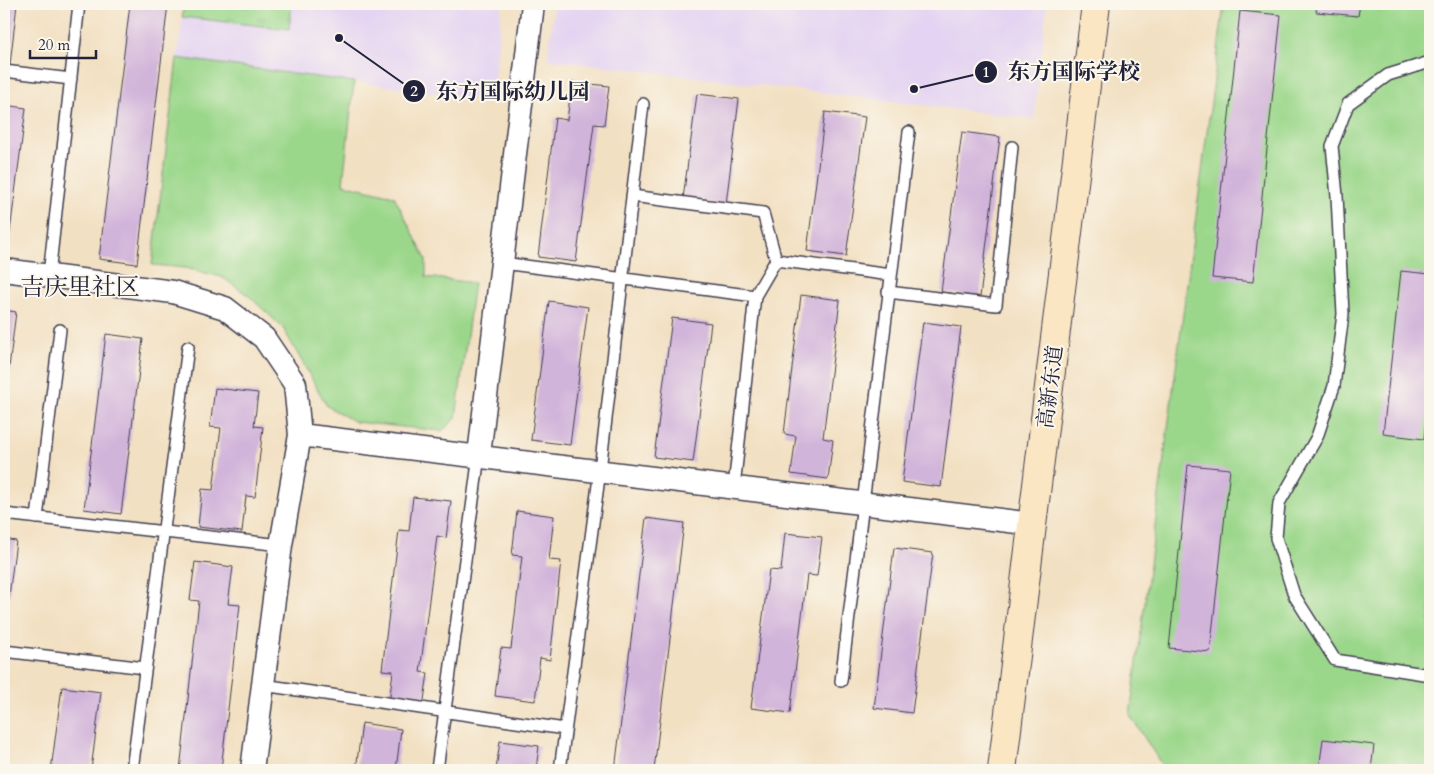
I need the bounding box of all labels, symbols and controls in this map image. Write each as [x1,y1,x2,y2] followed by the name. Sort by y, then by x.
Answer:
[30,28,96,60] scale bar
[38,35,70,55] text: 20 m
[973,53,1150,90] callout: 东方国际学校
[1008,57,1140,87] text: 东方国际学校
[982,62,990,82] text: 1
[401,72,600,109] callout: 东方国际幼儿园
[436,77,590,107] text: 东方国际幼儿园
[410,81,418,101] text: 2
[20,271,140,304] district label: 吉庆里社区
[1031,344,1070,431] street label: 高新东道

